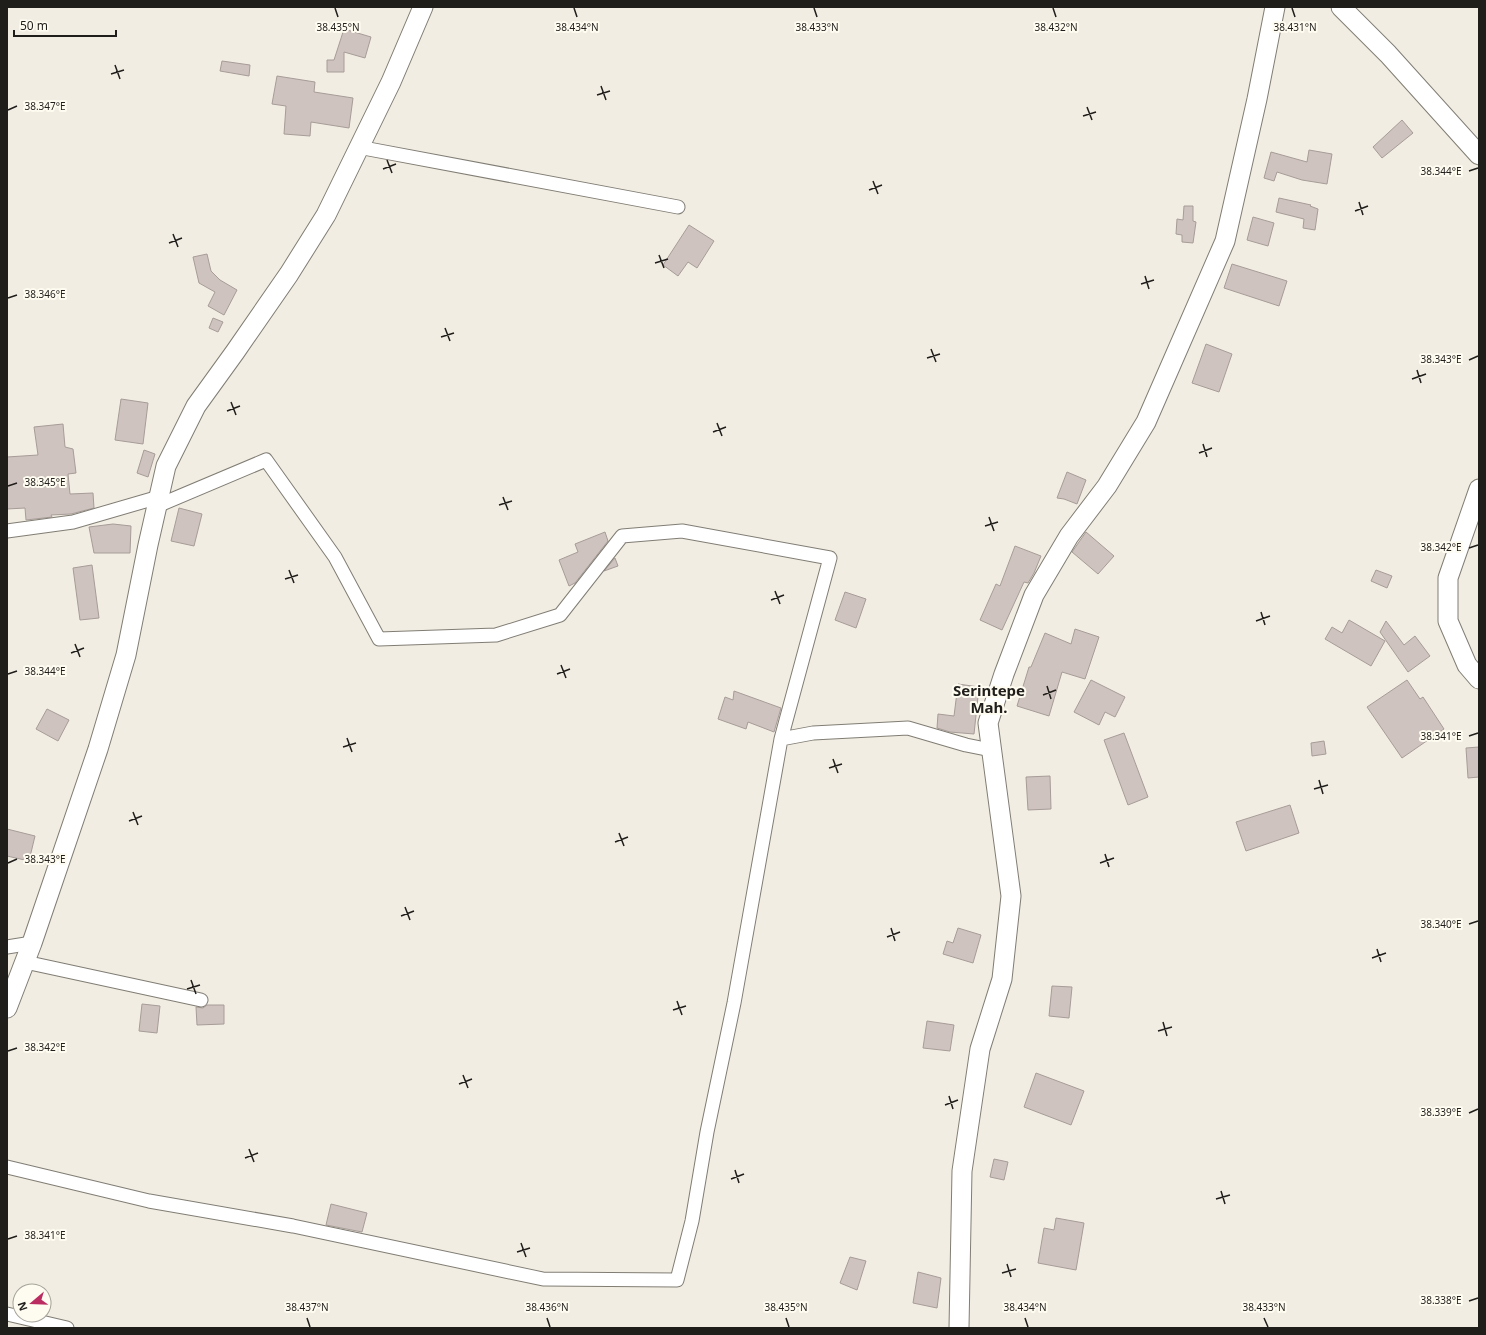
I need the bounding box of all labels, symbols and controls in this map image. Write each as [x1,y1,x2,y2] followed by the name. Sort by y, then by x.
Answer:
[14,12,116,38] scale bar
[20,17,48,34] text: 50 m
[316,20,360,34] text: 38.435°N
[555,20,599,34] text: 38.434°N
[795,20,839,34] text: 38.433°N
[1034,20,1078,34] text: 38.432°N
[1273,20,1317,34] text: 38.431°N
[24,99,66,113] text: 38.347°E
[1420,164,1462,178] text: 38.344°E
[24,287,66,301] text: 38.346°E
[1420,352,1462,366] text: 38.343°E
[24,475,66,489] text: 38.345°E
[1420,540,1462,554] text: 38.342°E
[24,664,66,678] text: 38.344°E
[953,680,1025,717] district label: Serintepe Mah.
[1420,729,1462,743] text: 38.341°E
[24,852,66,866] text: 38.343°E
[1420,917,1462,931] text: 38.340°E
[24,1040,66,1054] text: 38.342°E
[1420,1105,1462,1119] text: 38.339°E
[24,1228,66,1242] text: 38.341°E
[12,1283,52,1323] north arrow
[1420,1293,1462,1307] text: 38.338°E
[14,1300,31,1313] text: N
[285,1300,329,1314] text: 38.437°N
[525,1300,569,1314] text: 38.436°N
[764,1300,808,1314] text: 38.435°N
[1003,1300,1047,1314] text: 38.434°N
[1242,1300,1286,1314] text: 38.433°N

